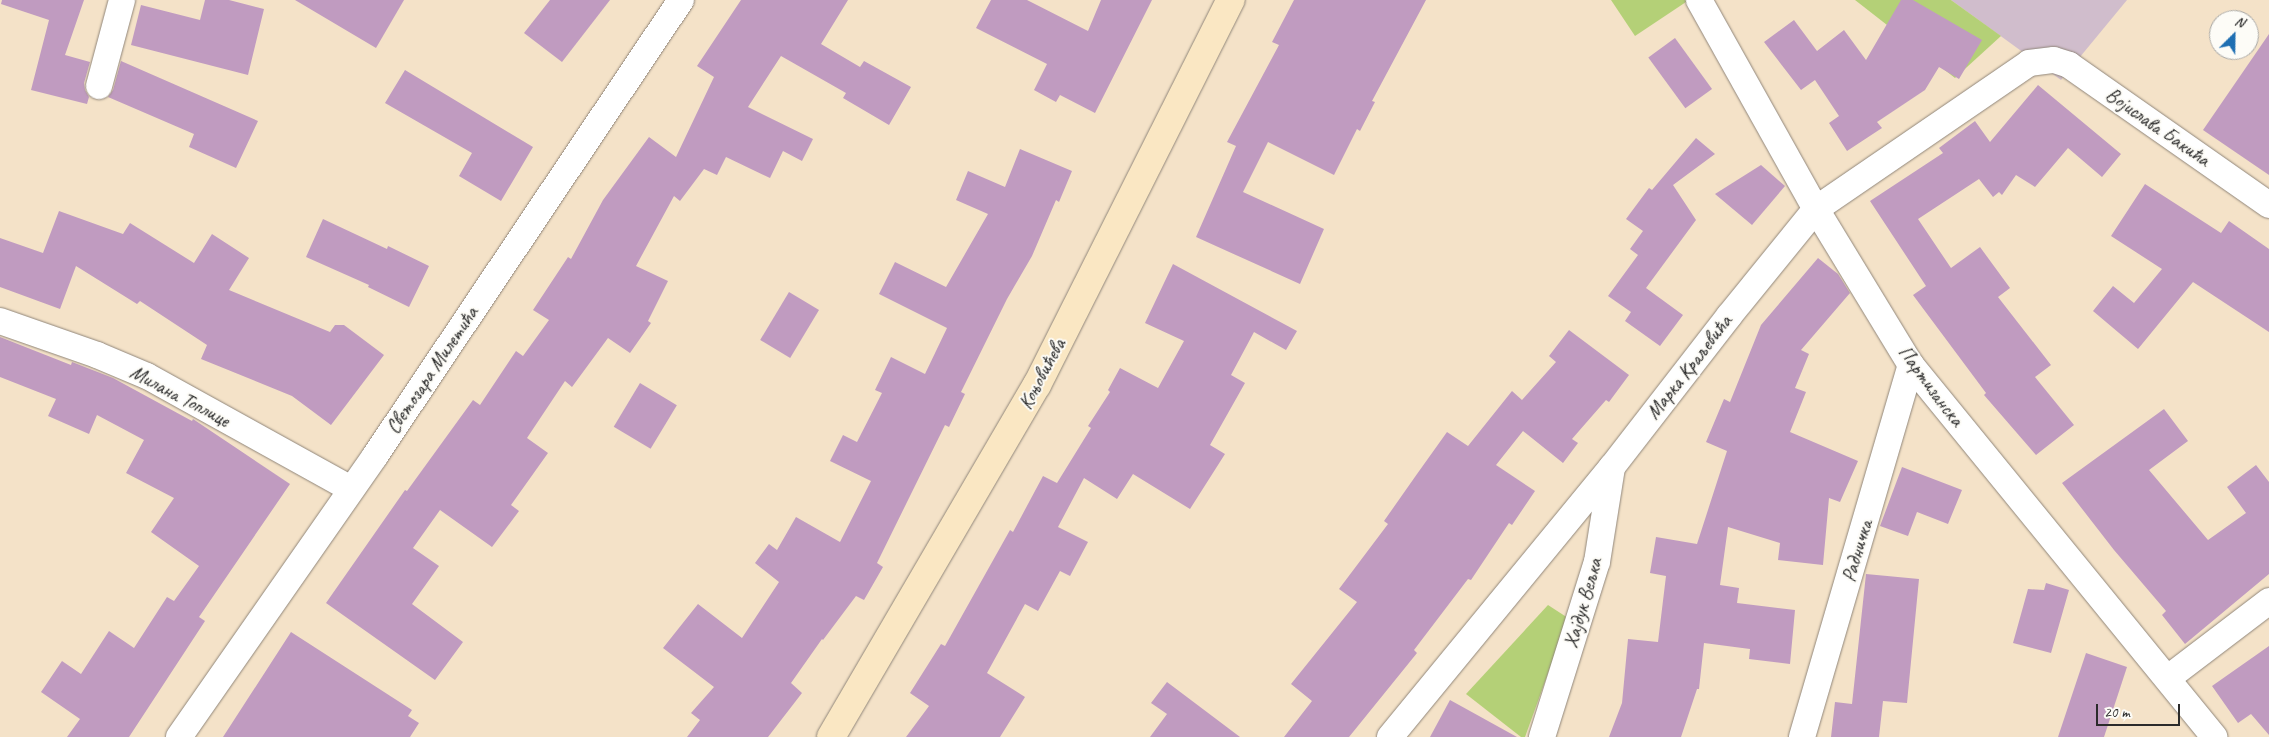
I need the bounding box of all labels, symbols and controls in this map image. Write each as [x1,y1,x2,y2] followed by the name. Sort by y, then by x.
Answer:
[2209,10,2259,60] north arrow
[2232,12,2247,31] text: N
[2101,82,2215,172] street label: Војислава Бакића
[381,302,483,438] street label: Светозара Милетића
[1641,310,1737,424] street label: Марка Краљевића
[1013,335,1071,413] street label: Коњовићева
[1893,341,1969,431] street label: Партизанска
[126,360,234,432] street label: Милана Топлице
[1837,517,1877,585] street label: Радничка
[1559,555,1607,651] street label: Хајдук Вељка
[2099,694,2183,726] scale bar
[2104,703,2130,722] text: 20 m

